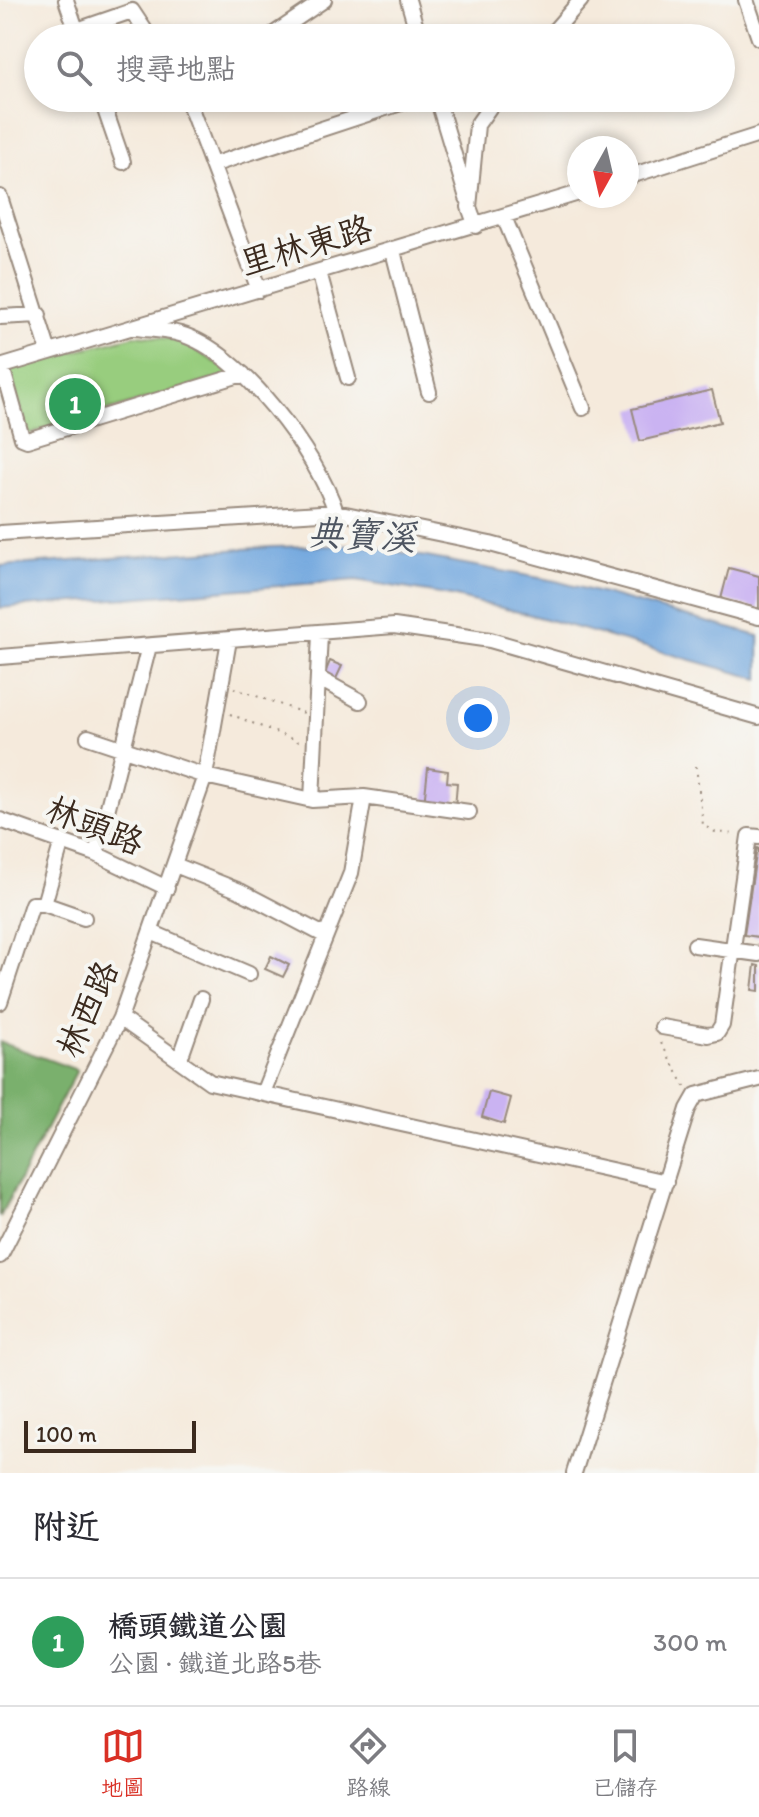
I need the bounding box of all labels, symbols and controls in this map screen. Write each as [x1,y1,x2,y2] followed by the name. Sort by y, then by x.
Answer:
[24,24,735,112] search box
[52,46,96,90] icon: search
[116,50,236,87] text: 搜尋地點
[567,136,639,208] north arrow
[235,207,377,284] street label: 里林東路
[49,374,101,434] pin: 1
[307,510,419,559] water label: 典寶溪
[458,698,498,738] your location
[40,787,150,864] street label: 林頭路
[48,954,127,1064] street label: 林西路
[24,1417,196,1453] scale bar
[36,1421,97,1448] text: 100 m
[32,1506,100,1547] text: 附近
[108,1607,288,1644] text: 橋頭鐵道公園
[52,1626,64,1658] text: 1
[653,1626,727,1658] text: 300 m
[108,1647,322,1679] text: 公園 · 鐵道北路5巷
[101,1724,145,1801] tab: 地圖
[346,1724,390,1801] tab: 路線
[592,1724,658,1801] tab: 已儲存

